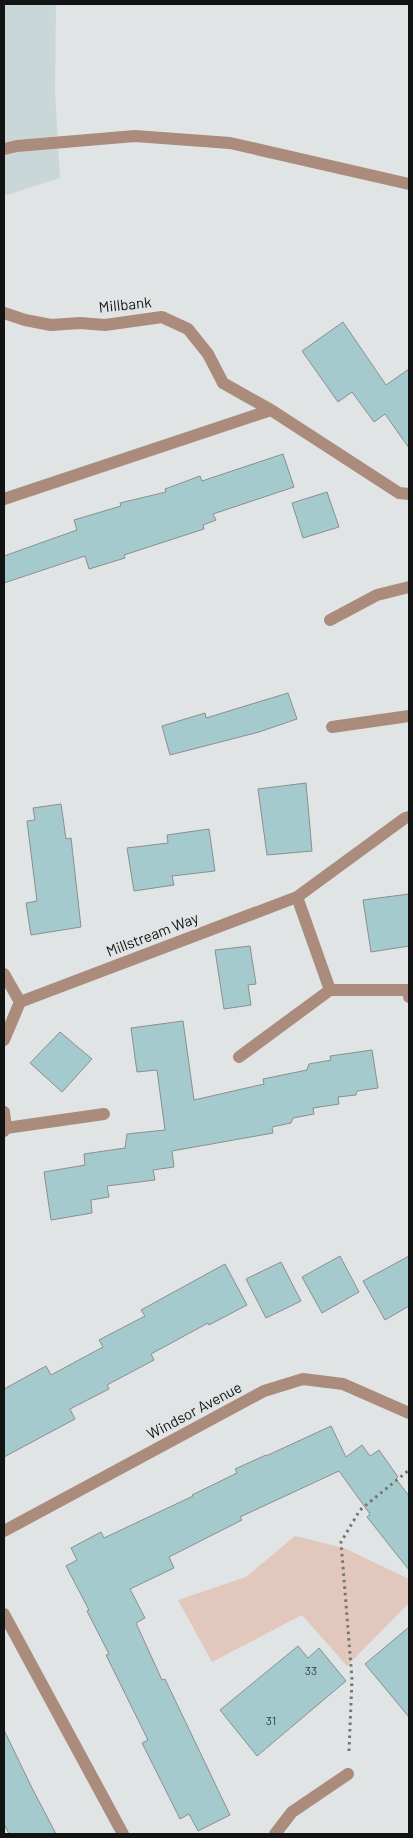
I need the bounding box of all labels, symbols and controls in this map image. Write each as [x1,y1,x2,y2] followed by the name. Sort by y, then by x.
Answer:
[98,292,153,316] street label: Millbank
[103,908,201,960] street label: Millstream Way
[144,1377,244,1443] street label: Windsor Avenue
[305,1663,317,1677] house number: 33
[266,1713,276,1727] house number: 31

